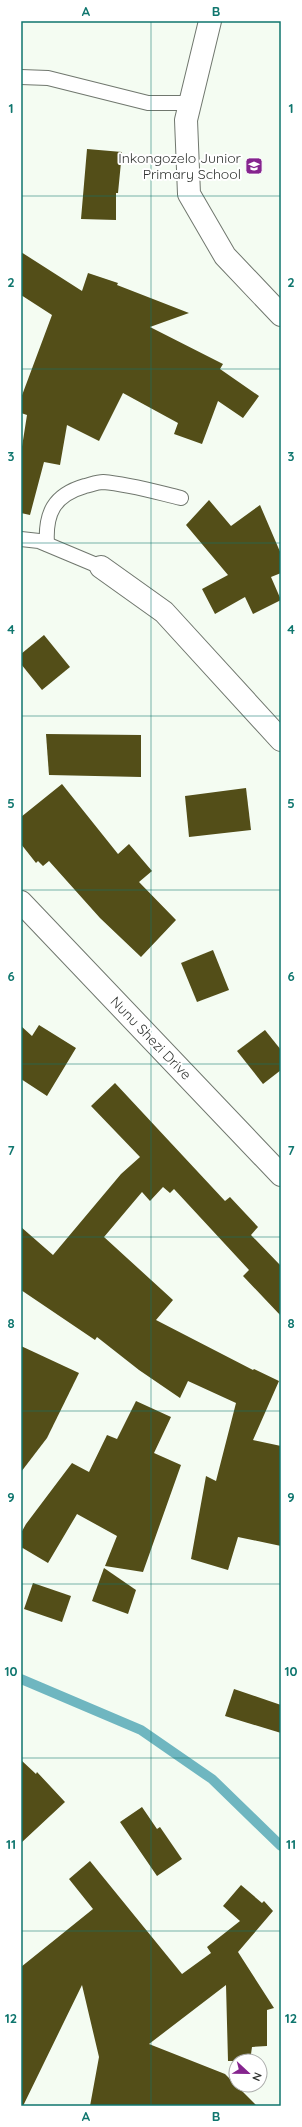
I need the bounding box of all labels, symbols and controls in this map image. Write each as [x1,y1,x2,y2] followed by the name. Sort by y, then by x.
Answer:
[82,3,91,19] text: A
[212,3,220,19] text: B
[8,100,14,116] text: 1
[288,100,294,116] text: 1
[118,149,242,183] place label: Inkongozelo Junior Primary School
[244,156,264,176] school or university icon: Inkongozelo Junior Primary School
[7,274,15,290] text: 2
[287,274,295,290] text: 2
[8,448,15,464] text: 3
[288,448,295,464] text: 3
[7,621,15,637] text: 4
[287,621,295,637] text: 4
[7,795,15,811] text: 5
[287,795,295,811] text: 5
[7,968,15,984] text: 6
[287,968,295,984] text: 6
[107,993,195,1084] street label: Nunu Shezi Drive
[7,1142,15,1158] text: 7
[287,1142,295,1158] text: 7
[7,1315,15,1331] text: 8
[287,1315,295,1331] text: 8
[7,1489,15,1505] text: 9
[287,1489,295,1505] text: 9
[4,1663,18,1679] text: 10
[284,1663,298,1679] text: 10
[6,1836,16,1852] text: 11
[286,1836,296,1852] text: 11
[5,2010,17,2026] text: 12
[285,2010,297,2026] text: 12
[228,2053,268,2093] north arrow
[249,2070,265,2083] text: N
[82,2108,91,2124] text: A
[212,2108,220,2124] text: B

